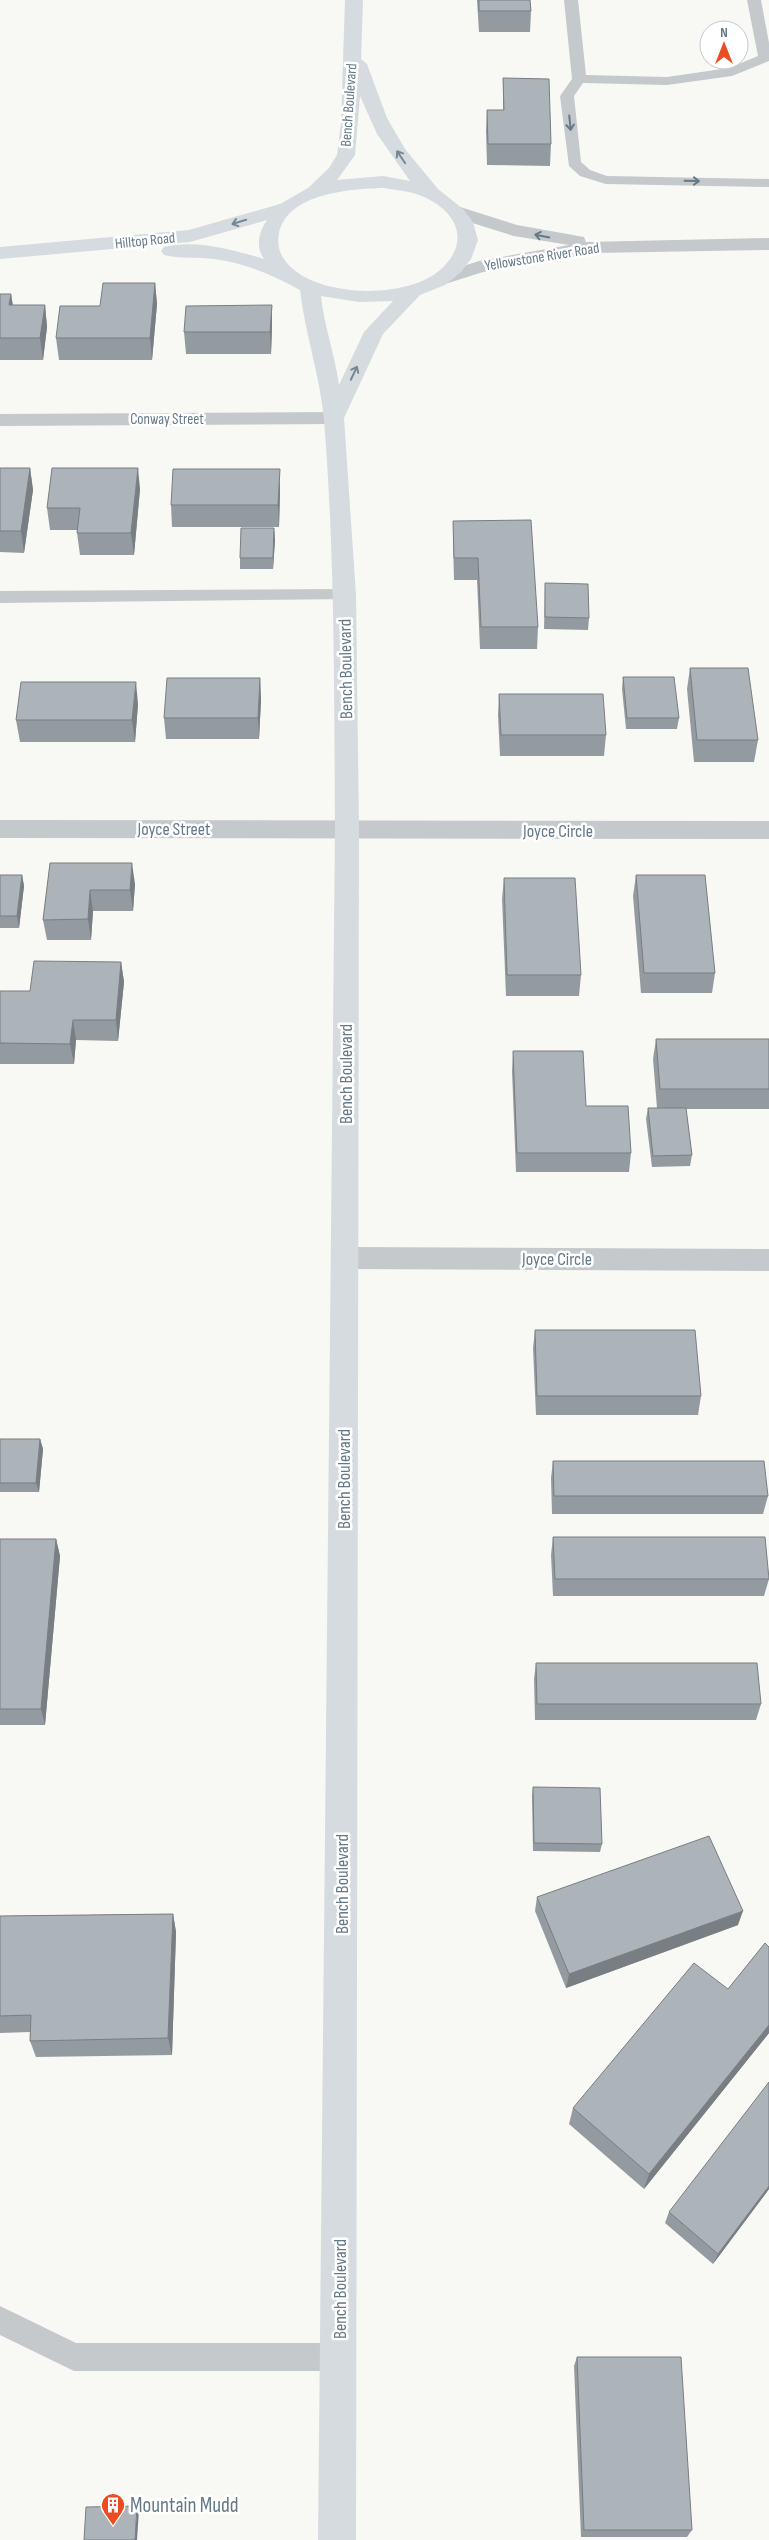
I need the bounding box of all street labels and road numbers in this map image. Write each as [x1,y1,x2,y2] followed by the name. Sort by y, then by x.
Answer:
[337,63,361,147] street label: Bench Boulevard
[114,228,176,254] street label: Hilltop Road
[483,239,601,275] street label: Yellowstone River Road
[130,410,204,429] street label: Conway Street
[335,619,357,719] street label: Bench Boulevard
[136,819,211,840] street label: Joyce Street
[522,821,593,842] street label: Joyce Circle
[336,1024,357,1124] street label: Bench Boulevard
[521,1249,592,1270] street label: Joyce Circle
[334,1429,355,1529] street label: Bench Boulevard
[332,1834,353,1934] street label: Bench Boulevard
[330,2239,351,2339] street label: Bench Boulevard

